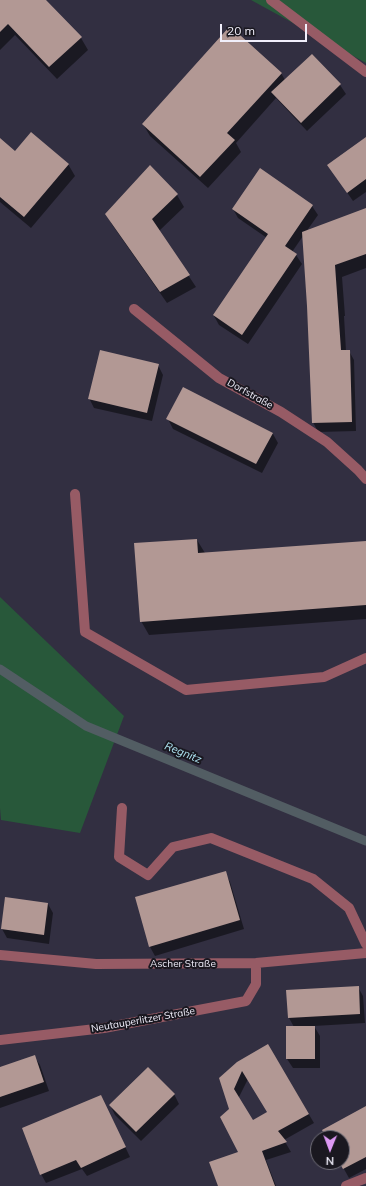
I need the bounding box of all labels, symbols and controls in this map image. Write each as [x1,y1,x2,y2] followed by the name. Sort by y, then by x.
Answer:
[222,16,309,42] scale bar
[227,23,255,38] text: 20 m
[225,377,275,411] street label: Dorfstraße
[163,740,203,766] water label: Regnitz
[150,958,216,970] street label: Ascher Straße
[90,1005,196,1035] street label: Neutauperlitzer Straße
[310,1130,350,1170] north arrow
[326,1154,334,1168] text: N

